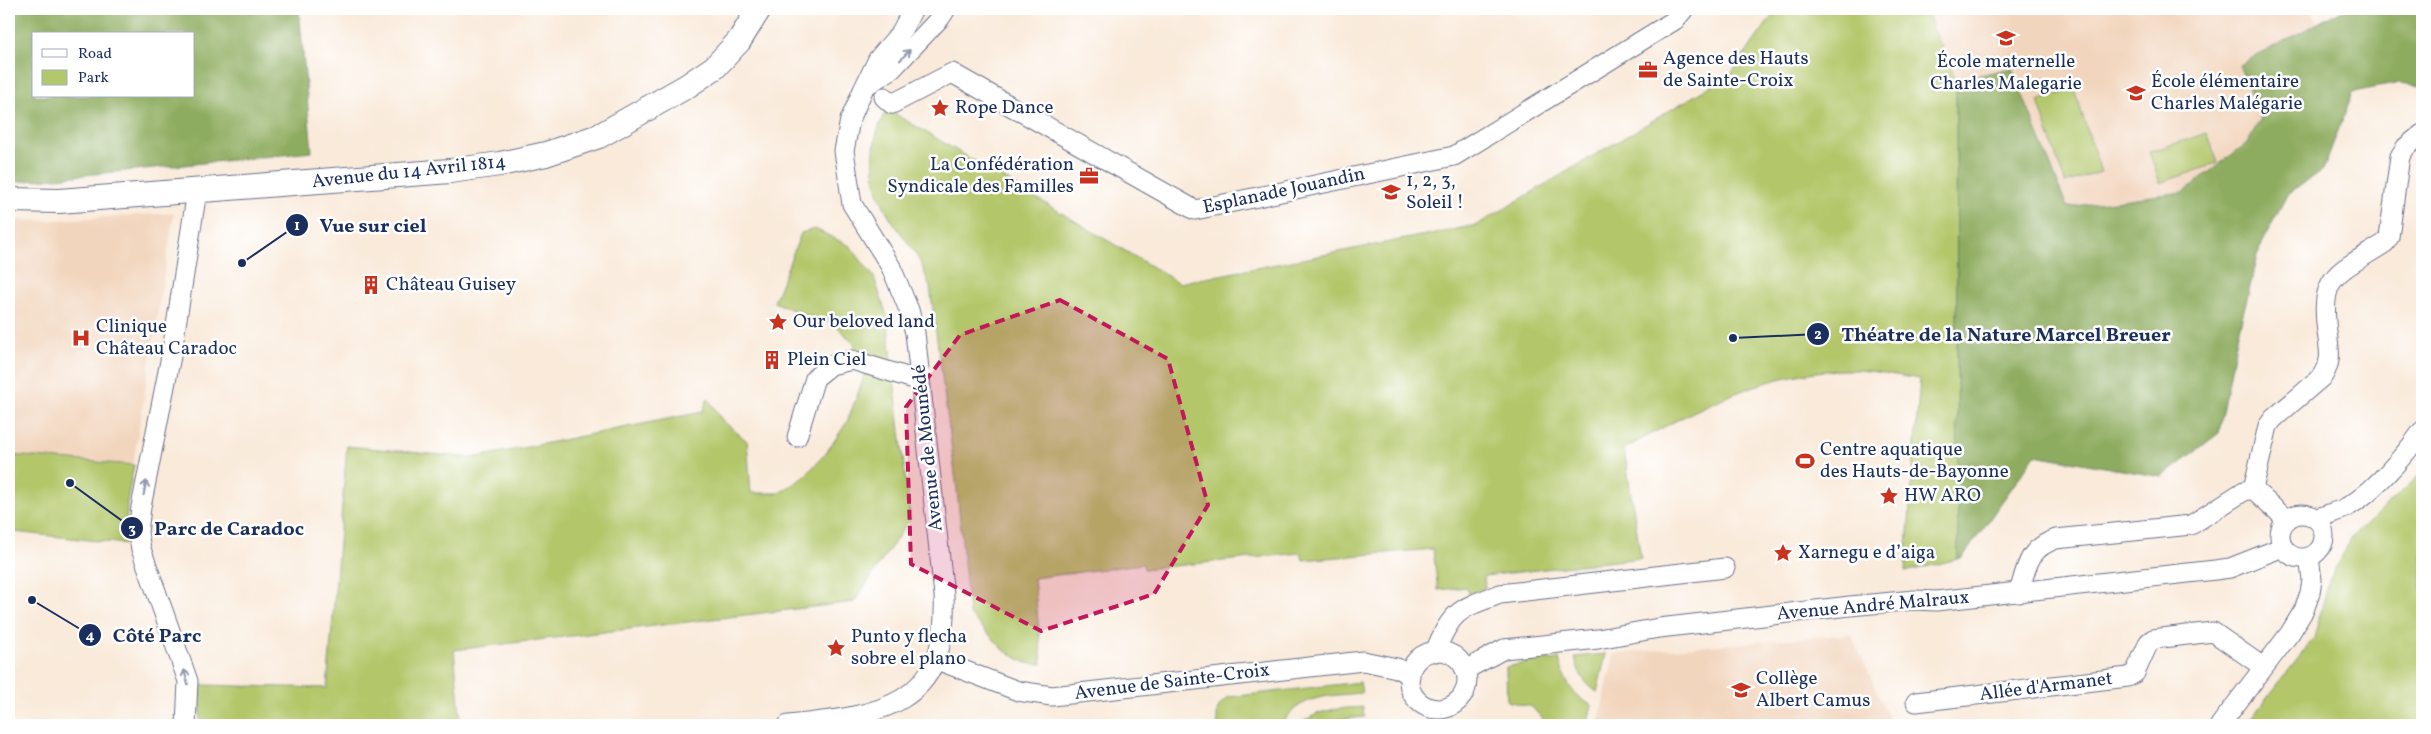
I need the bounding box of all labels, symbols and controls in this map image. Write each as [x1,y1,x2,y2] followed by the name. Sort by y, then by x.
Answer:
[1995,27,2017,49] school or university icon: École maternelle Charles Malegarie
[32,32,195,98] legend
[78,44,112,65] text: Road
[1663,46,1809,94] place label: Agence des Hauts de Sainte-Croix
[899,49,911,62] one-way arrow
[1930,49,2082,97] place label: École maternelle Charles Malegarie
[1637,59,1659,81] office icon: Agence des Hauts de Sainte-Croix
[78,68,109,89] text: Park
[2151,69,2302,117] place label: École élémentaire Charles Malégarie
[2125,82,2147,104] school or university icon: École élémentaire Charles Malégarie
[955,95,1054,121] place label: Rope Dance
[929,97,951,119] place icon: Rope Dance
[311,149,507,195] street label: Avenue du 14 Avril 1814
[887,152,1074,200] place label: La Confédération Syndicale des Familles
[1200,161,1368,221] street label: Esplanade Jouandin
[1078,165,1100,187] office icon: La Confédération Syndicale des Familles
[1406,168,1464,216] place label: 1, 2, 3, Soleil !
[1380,181,1402,203] school or university icon: 1, 2, 3, Soleil !
[284,207,436,242] callout: Vue sur ciel
[319,213,427,241] text: Vue sur ciel
[294,216,300,237] text: 1
[386,272,516,298] place label: Château Guisey
[360,274,382,296] building icon: Château Guisey
[793,309,935,335] place label: Our beloved land
[767,311,789,333] place icon: Our beloved land
[96,314,237,362] place label: Clinique Château Caradoc
[1806,316,2180,351] callout: Théatre de la Nature Marcel Breuer
[1841,322,2171,350] text: Théatre de la Nature Marcel Breuer
[1814,325,1822,346] text: 2
[70,327,92,349] hospital icon: Clinique Château Caradoc
[787,347,867,373] place label: Plein Ciel
[761,349,783,371] building icon: Plein Ciel
[906,363,950,533] street label: Avenue de Mounédé
[1820,437,2009,485] place label: Centre aquatique des Hauts-de-Bayonne
[1794,450,1816,472] sports icon: Centre aquatique des Hauts-de-Bayonne
[141,480,150,496] one-way arrow
[1904,483,1981,509] place label: HW ARO
[1878,485,1900,507] place icon: HW ARO
[119,511,314,546] callout: Parc de Caradoc
[154,516,304,544] text: Parc de Caradoc
[128,519,136,540] text: 3
[1798,540,1935,566] place label: Xarnegu e d’aiga
[1772,542,1794,564] place icon: Xarnegu e d’aiga
[1776,585,1970,627] street label: Avenue André Malraux
[78,617,211,652] callout: Côté Parc
[113,623,201,651] text: Côté Parc
[851,624,967,672] place label: Punto y flecha sobre el plano
[85,626,95,647] text: 4
[825,637,847,659] place icon: Punto y flecha sobre el plano
[1073,657,1271,707] street label: Avenue de Sainte-Croix
[1756,666,1870,714] place label: Collège Albert Camus
[1978,666,2114,708] street label: Allée d'Armanet
[181,669,190,685] one-way arrow
[1730,679,1752,701] school or university icon: Collège Albert Camus

